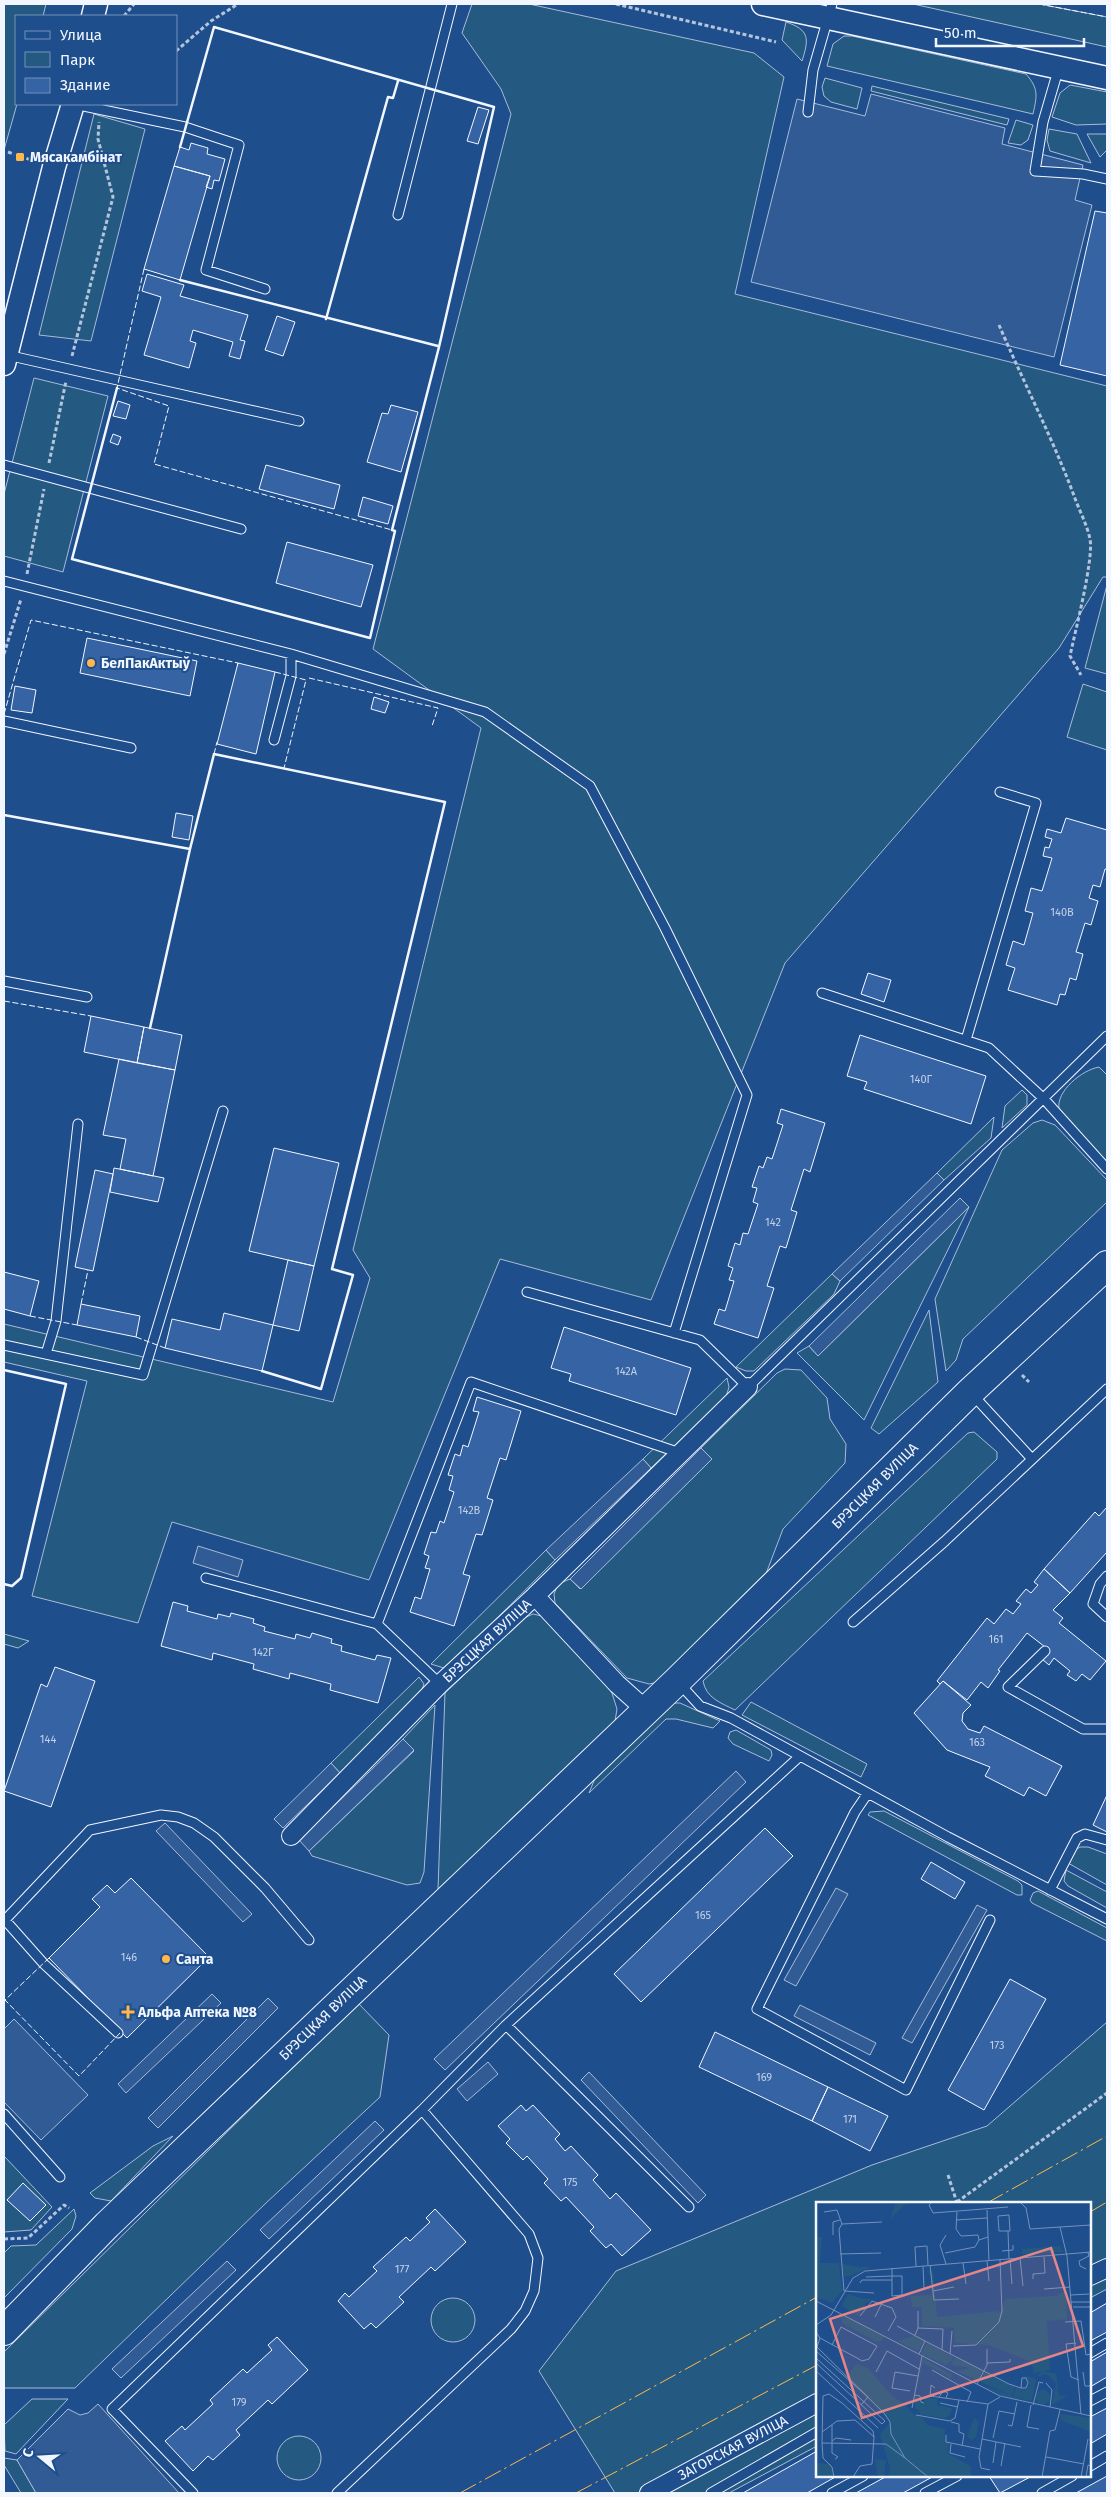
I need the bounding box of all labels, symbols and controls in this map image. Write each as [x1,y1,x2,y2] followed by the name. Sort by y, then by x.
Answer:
[15,15,178,105] legend
[936,15,1084,47] scale bar
[944,24,977,42] text: 50 m
[60,26,102,44] text: Улица
[60,51,95,69] text: Парк
[60,76,110,94] text: Здание
[30,149,122,166] place label: Мясакамбінат
[14,151,26,163] marker: Мясакамбінат
[101,655,191,672] place label: БелПакАктыў
[85,657,97,669] marker: БелПакАктыў
[1050,906,1074,919] house number: 140В
[910,1073,933,1086] house number: 140Г
[765,1216,781,1229] house number: 142
[615,1365,638,1378] house number: 142А
[828,1439,922,1533] street label: БРЭСЦКАЯ ВУЛІЦА
[458,1504,481,1517] house number: 142В
[439,1596,535,1686] street label: БРЭСЦКАЯ ВУЛІЦА
[989,1633,1003,1646] house number: 161
[252,1646,274,1659] house number: 142Г
[40,1733,56,1746] house number: 144
[969,1736,985,1749] house number: 163
[695,1909,712,1922] house number: 165
[121,1951,137,1964] house number: 146
[176,1951,214,1968] place label: Санта
[160,1953,172,1965] marker: Санта
[276,1972,370,2064] street label: БРЭСЦКАЯ ВУЛІЦА
[137,2004,257,2021] place label: Альфа Аптека №8
[122,2006,134,2018] marker: Альфа Аптека №8
[989,2039,1005,2052] house number: 173
[756,2071,772,2084] house number: 169
[843,2113,857,2126] house number: 171
[563,2176,578,2189] house number: 175
[816,2202,1091,2477] inset map
[395,2263,409,2276] house number: 177
[231,2396,247,2409] house number: 179
[675,2412,791,2484] street label: ЗАГОРСКАЯ ВУЛІЦА
[15,2432,65,2482] north arrow
[19,2447,37,2460] text: С

